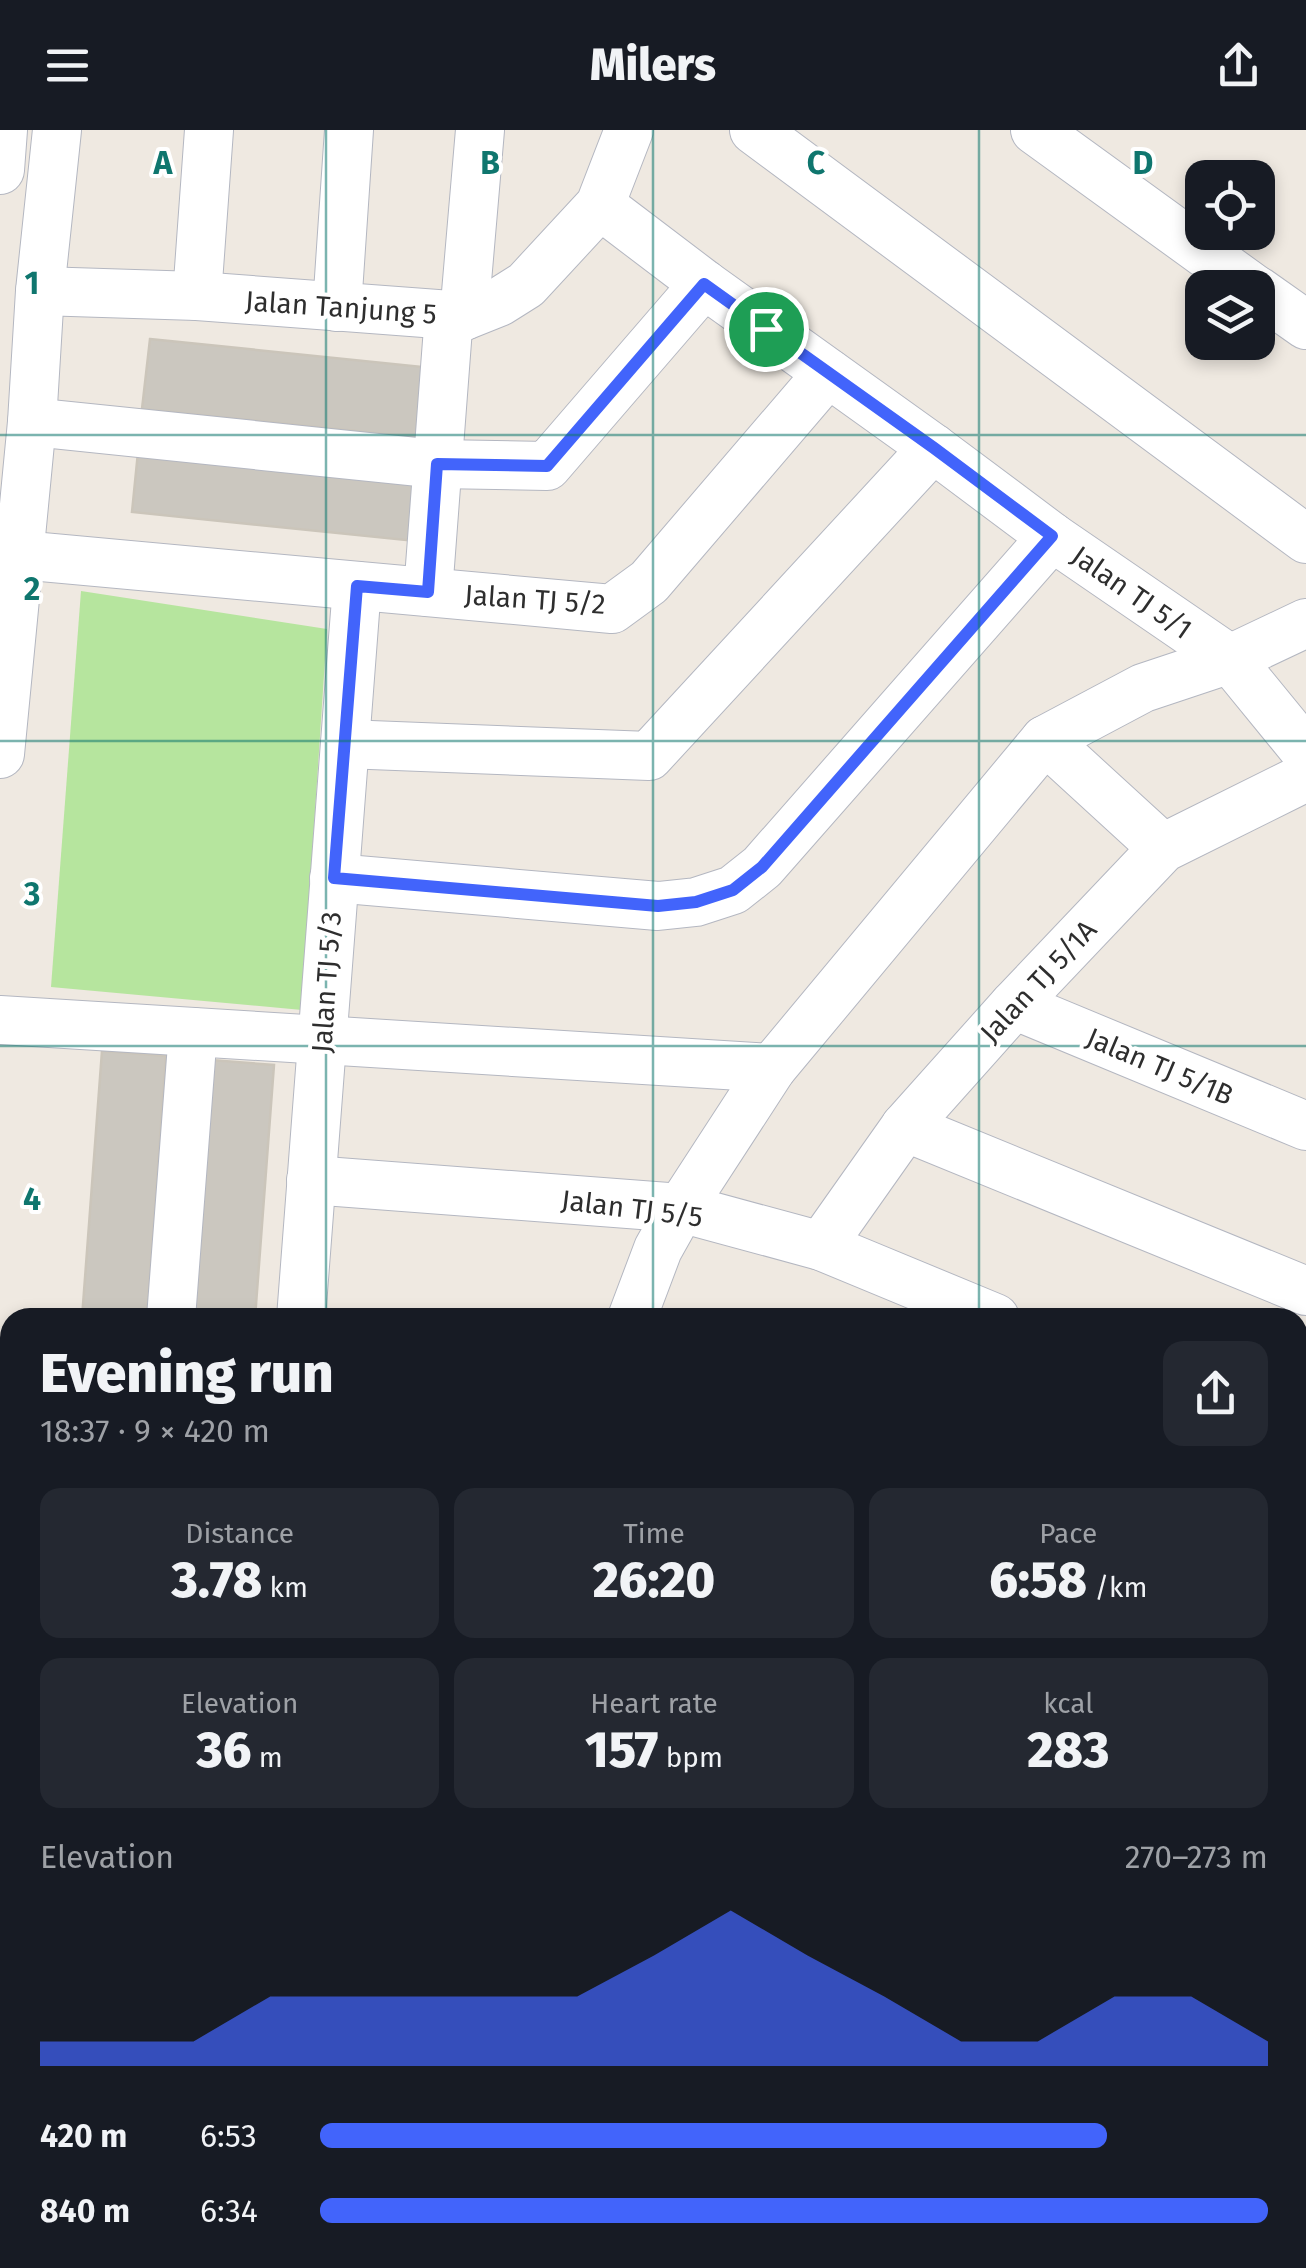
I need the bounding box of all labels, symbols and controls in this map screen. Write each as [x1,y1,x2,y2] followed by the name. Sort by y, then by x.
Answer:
[40,38,95,93] icon: menu
[590,38,716,92] text: Milers
[1211,38,1266,93] icon: share
[153,144,174,182] text: A
[480,144,500,182] text: B
[807,144,826,182] text: C
[1133,144,1153,182] text: D
[1185,160,1275,360] map controls
[1185,160,1275,250] button: locate
[25,264,39,302] text: 1
[1185,270,1275,360] button: layers
[244,284,438,331] street label: Jalan Tanjung 5
[724,287,809,372] pin
[739,302,794,357] icon: arrive
[1065,539,1198,646] street label: Jalan TJ 5/1
[24,570,40,608] text: 2
[463,578,607,621] street label: Jalan TJ 5/2
[23,875,40,913] text: 3
[305,910,348,1054] street label: Jalan TJ 5/3
[973,913,1103,1049] street label: Jalan TJ 5/1A
[1081,1021,1238,1112] street label: Jalan TJ 5/1B
[23,1180,41,1218] text: 4
[559,1183,705,1234] street label: Jalan TJ 5/5
[40,1341,334,1407] text: Evening run
[1163,1341,1268,1446] button: share
[40,1412,270,1450] text: 18:37 · 9 × 420 m
[185,1517,294,1550] text: Distance
[623,1517,685,1550] text: Time
[1039,1517,1097,1550] text: Pace
[171,1550,262,1610] text: 3.78
[593,1550,715,1610] text: 26:20
[989,1550,1087,1610] text: 6:58
[262,1571,308,1604] text: km
[1087,1571,1147,1604] text: /km
[181,1687,298,1720] text: Elevation
[590,1687,718,1720] text: Heart rate
[1043,1687,1094,1720] text: kcal
[196,1720,251,1780] text: 36
[585,1720,658,1780] text: 157
[1027,1720,1109,1780] text: 283
[251,1741,283,1774] text: m
[658,1741,723,1774] text: bpm
[40,1838,174,1876] text: Elevation
[1125,1838,1268,1876] text: 270–273 m
[40,2117,127,2155] text: 420 m
[200,2117,257,2155] text: 6:53
[40,2192,130,2230] text: 840 m
[200,2192,258,2230] text: 6:34

